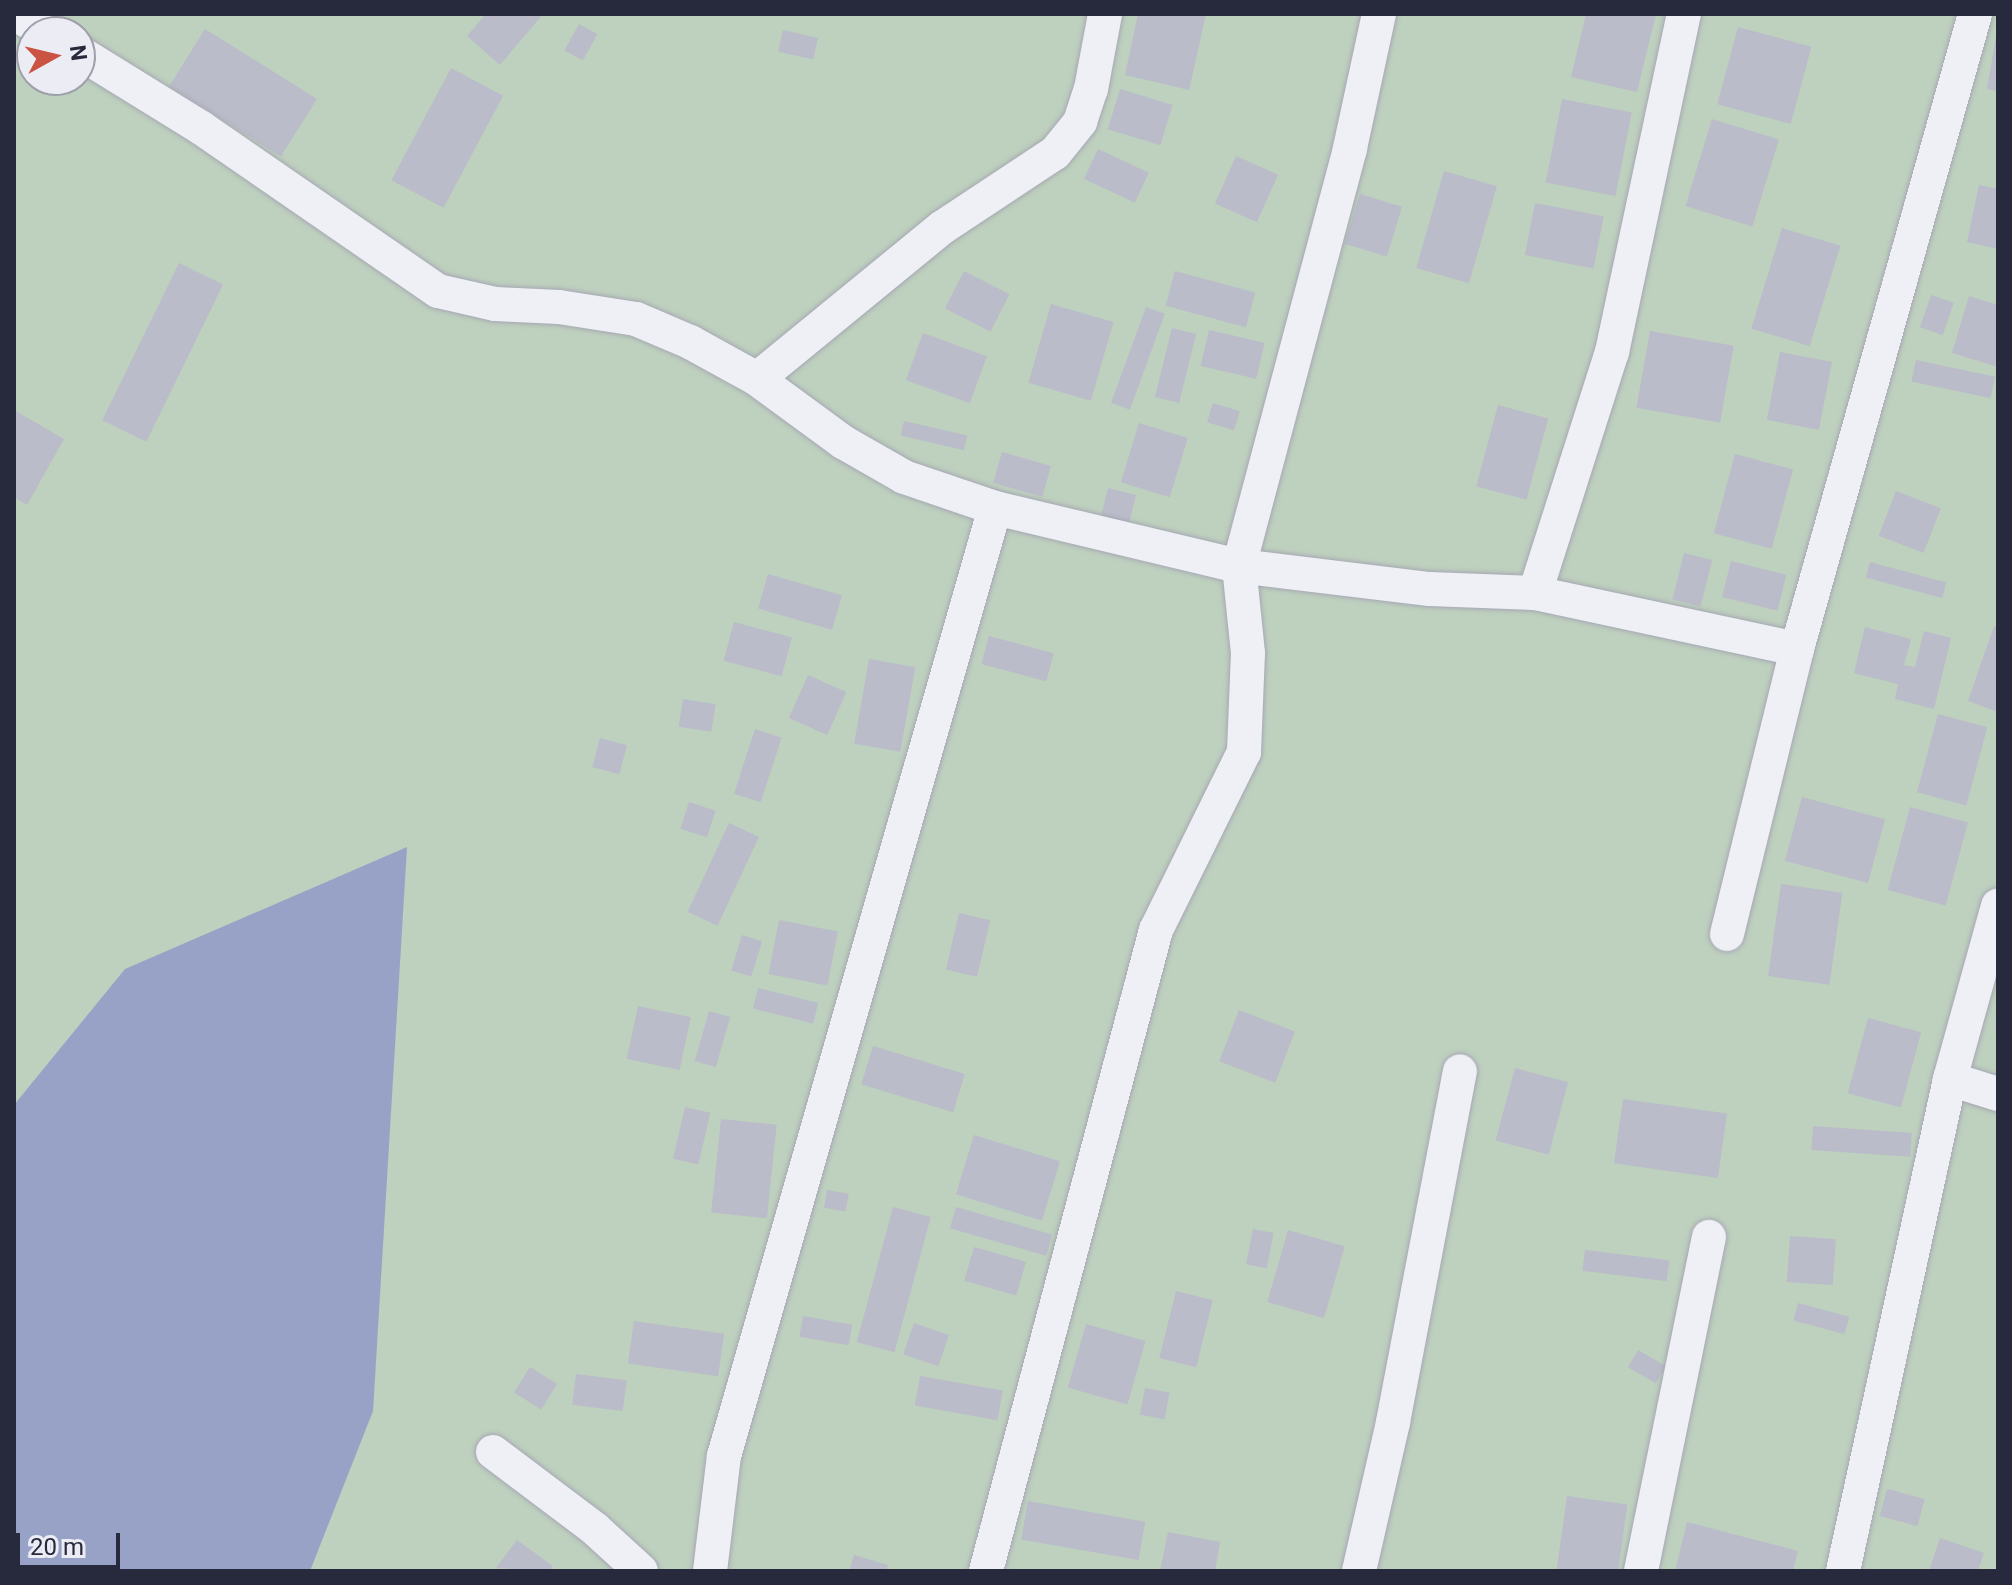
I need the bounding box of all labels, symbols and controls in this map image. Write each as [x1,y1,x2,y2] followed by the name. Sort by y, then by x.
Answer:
[16,16,96,96] north arrow
[65,43,92,62] text: N
[20,1517,124,1567] scale bar
[30,1533,84,1561] text: 20 m

